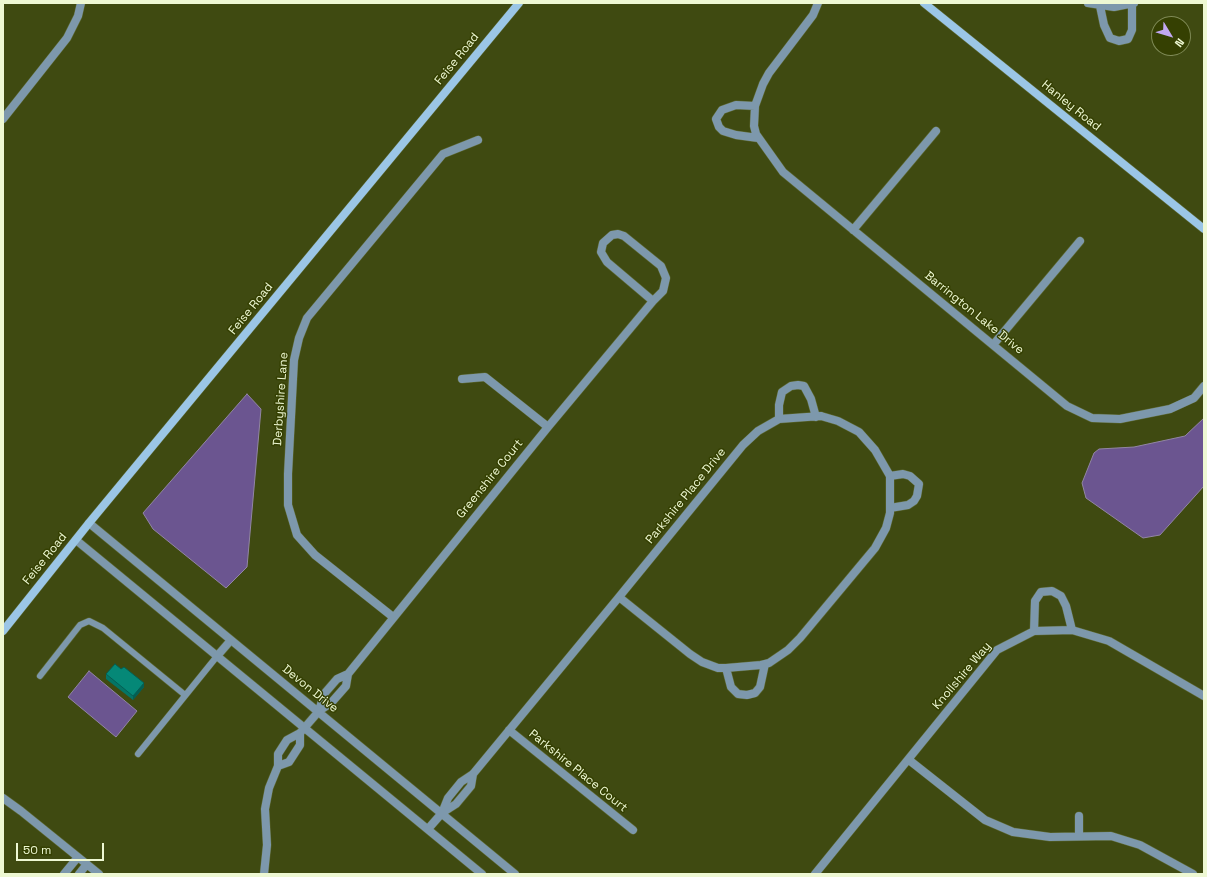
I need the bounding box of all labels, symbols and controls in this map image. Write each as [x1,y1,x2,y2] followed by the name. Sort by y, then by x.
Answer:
[1151,16,1191,56] north arrow
[432,30,482,88] street label: Feise Road
[1172,36,1187,50] text: N
[1038,78,1104,134] street label: Hanley Road
[921,269,1027,357] street label: Barrington Lake Drive
[226,280,276,338] street label: Feise Road
[271,352,291,446] street label: Derbyshire Lane
[454,437,526,521] street label: Greenshire Court
[643,445,729,547] street label: Parkshire Place Drive
[20,530,70,588] street label: Feise Road
[930,639,994,713] street label: Knollshire Way
[279,662,341,716] street label: Devon Drive
[526,727,630,815] street label: Parkshire Place Court
[18,835,106,861] scale bar
[23,842,51,858] text: 50 m

